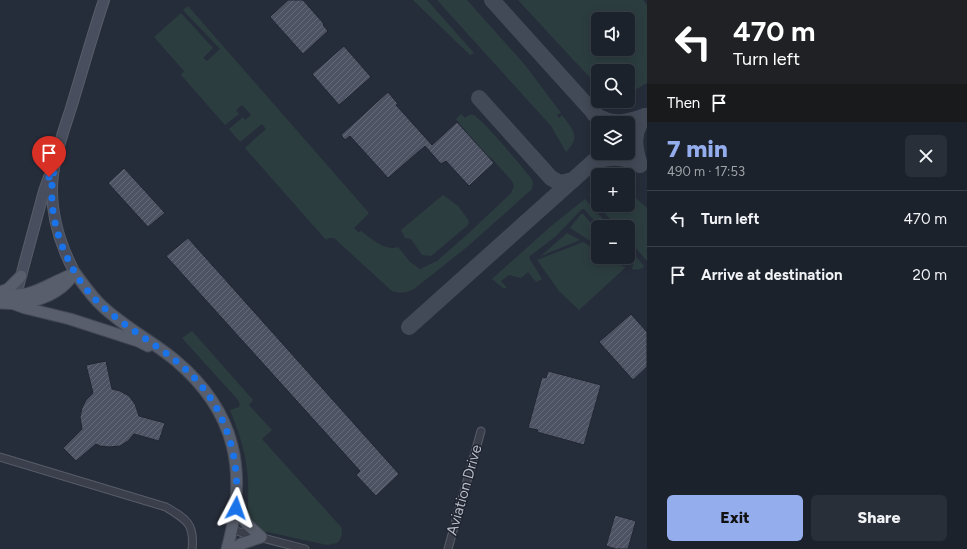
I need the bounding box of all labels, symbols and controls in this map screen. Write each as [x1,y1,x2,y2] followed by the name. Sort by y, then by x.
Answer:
[591,12,635,264] map controls
[591,12,635,56] button: sound
[733,14,816,48] text: 470 m
[667,16,719,68] icon: left
[733,48,800,70] text: Turn left
[591,64,635,108] button: search
[708,92,730,114] icon: arrive
[667,94,700,112] text: Then
[591,116,635,160] button: layers
[667,134,728,163] text: 7 min
[905,135,947,177] button: close
[32,136,66,177] pin
[38,142,60,164] icon: arrive
[667,164,745,179] text: 490 m · 17:53
[591,168,635,212] button: +
[667,208,689,230] icon: left
[701,210,759,228] text: Turn left
[904,210,947,228] text: 470 m
[591,220,635,264] button: −
[667,264,689,286] icon: arrive
[701,266,842,284] text: Arrive at destination
[913,266,947,284] text: 20 m
[442,443,486,537] street label: Aviation Drive
[215,487,257,529] position arrow
[667,495,803,541] button: Exit
[811,495,947,541] button: Share

